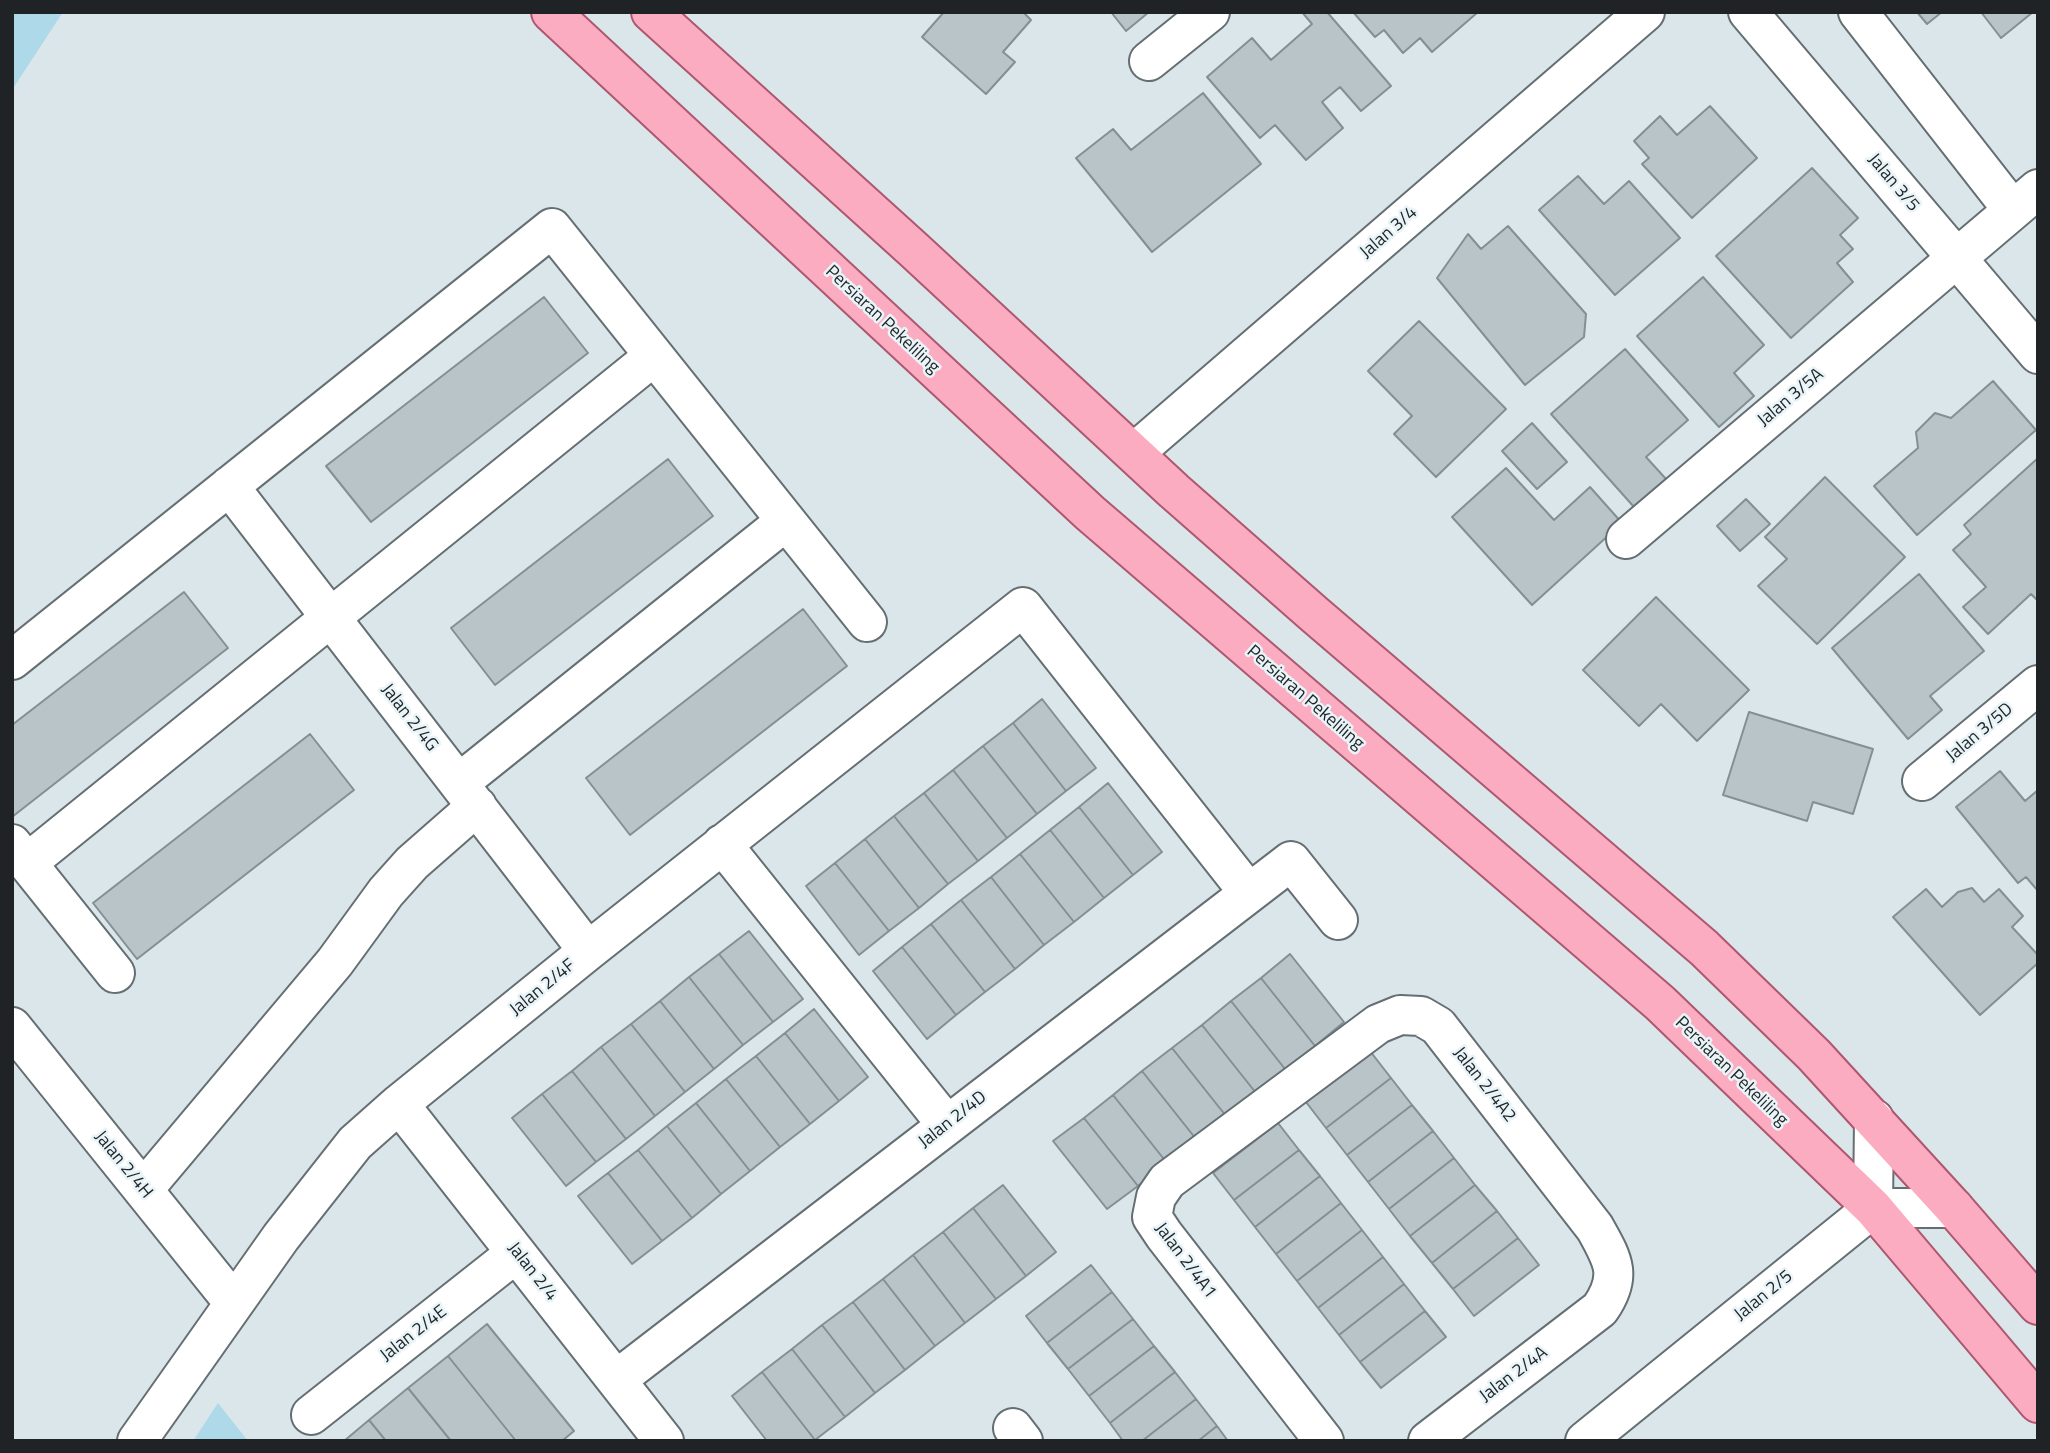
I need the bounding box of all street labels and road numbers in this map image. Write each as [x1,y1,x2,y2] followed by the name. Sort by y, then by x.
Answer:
[1863,150,1923,216] street label: Jalan 3/5
[1356,202,1422,264] street label: Jalan 3/4
[820,261,944,379] street label: Persiaran Pekeliling
[1754,364,1828,432] street label: Jalan 3/5A
[1242,641,1368,755] street label: Persiaran Pekeliling
[376,680,442,756] street label: Jalan 2/4G
[1942,699,2018,767] street label: Jalan 3/5D
[506,955,580,1021] street label: Jalan 2/4F
[1670,1013,1792,1131] street label: Persiaran Pekeliling
[1448,1043,1520,1127] street label: Jalan 2/4A2
[915,1087,991,1153] street label: Jalan 2/4D
[89,1127,157,1203] street label: Jalan 2/4H
[1149,1219,1221,1303] street label: Jalan 2/4A1
[502,1238,562,1306] street label: Jalan 2/4
[1731,1266,1797,1326] street label: Jalan 2/5
[376,1301,452,1367] street label: Jalan 2/4E
[1476,1343,1552,1407] street label: Jalan 2/4A

